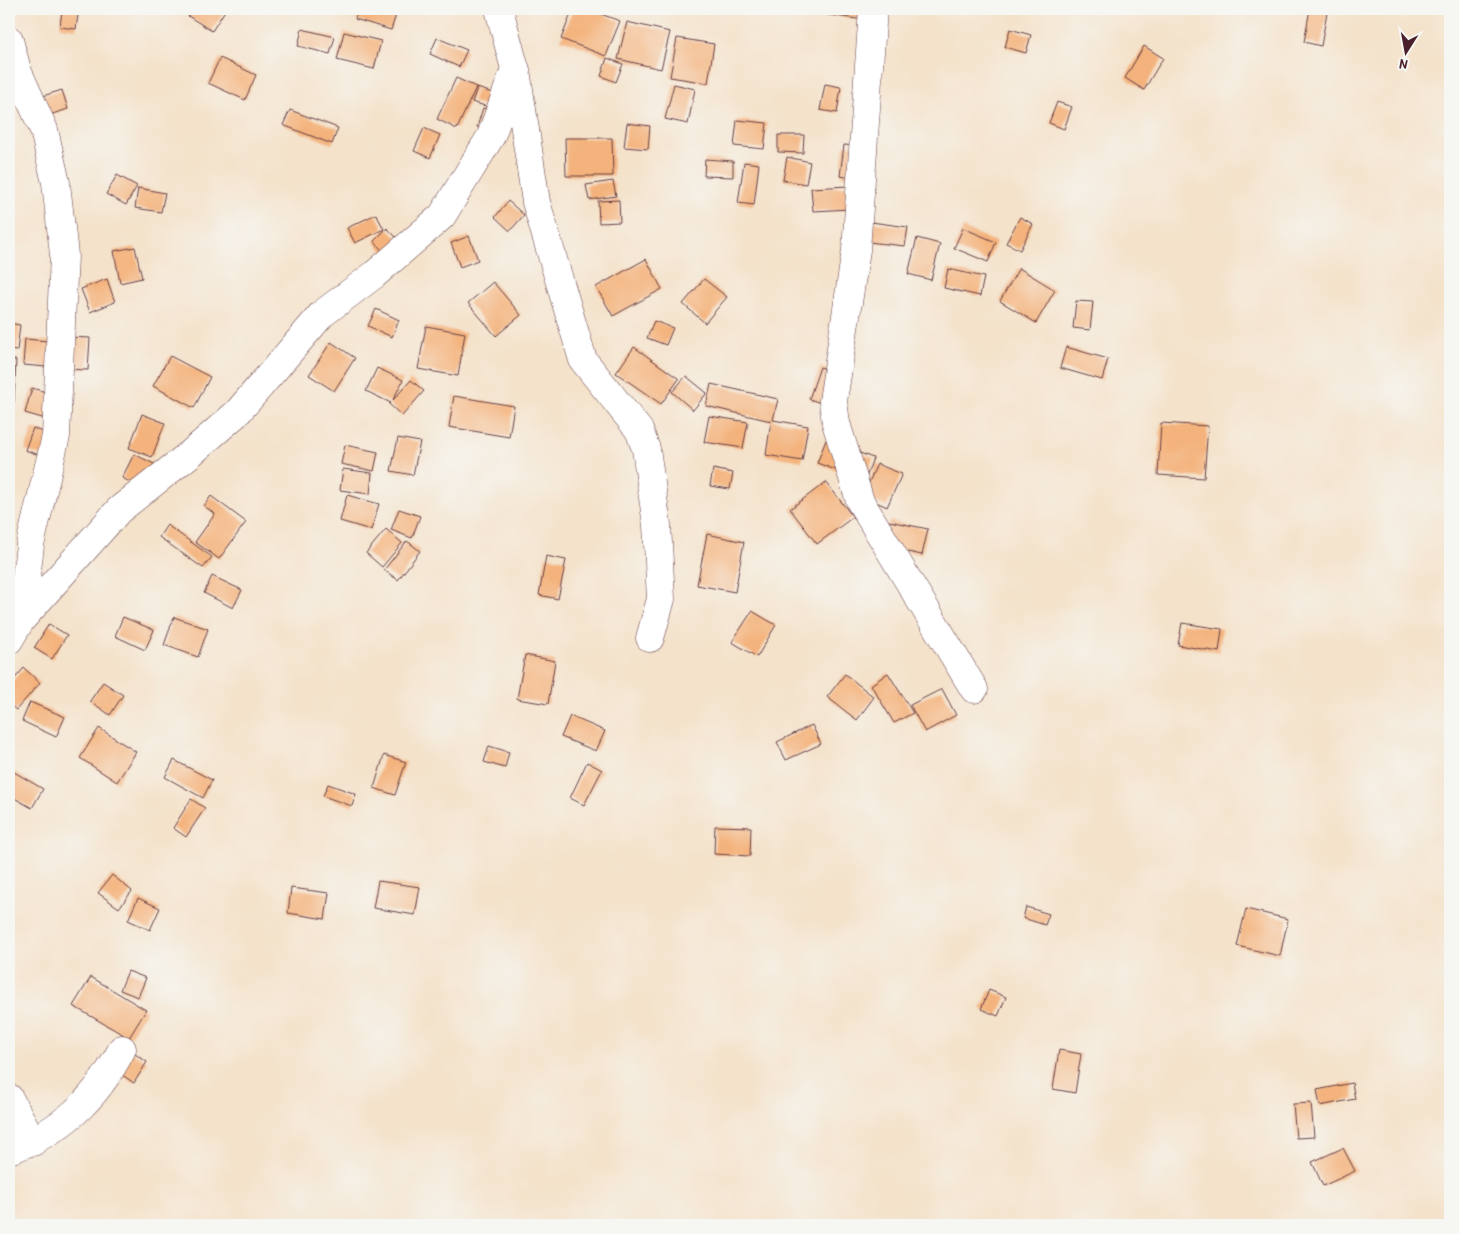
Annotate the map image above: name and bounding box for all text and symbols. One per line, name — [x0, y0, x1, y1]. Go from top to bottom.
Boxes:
north arrow — [1382, 28, 1432, 78]
text: N — [1397, 55, 1409, 75]

